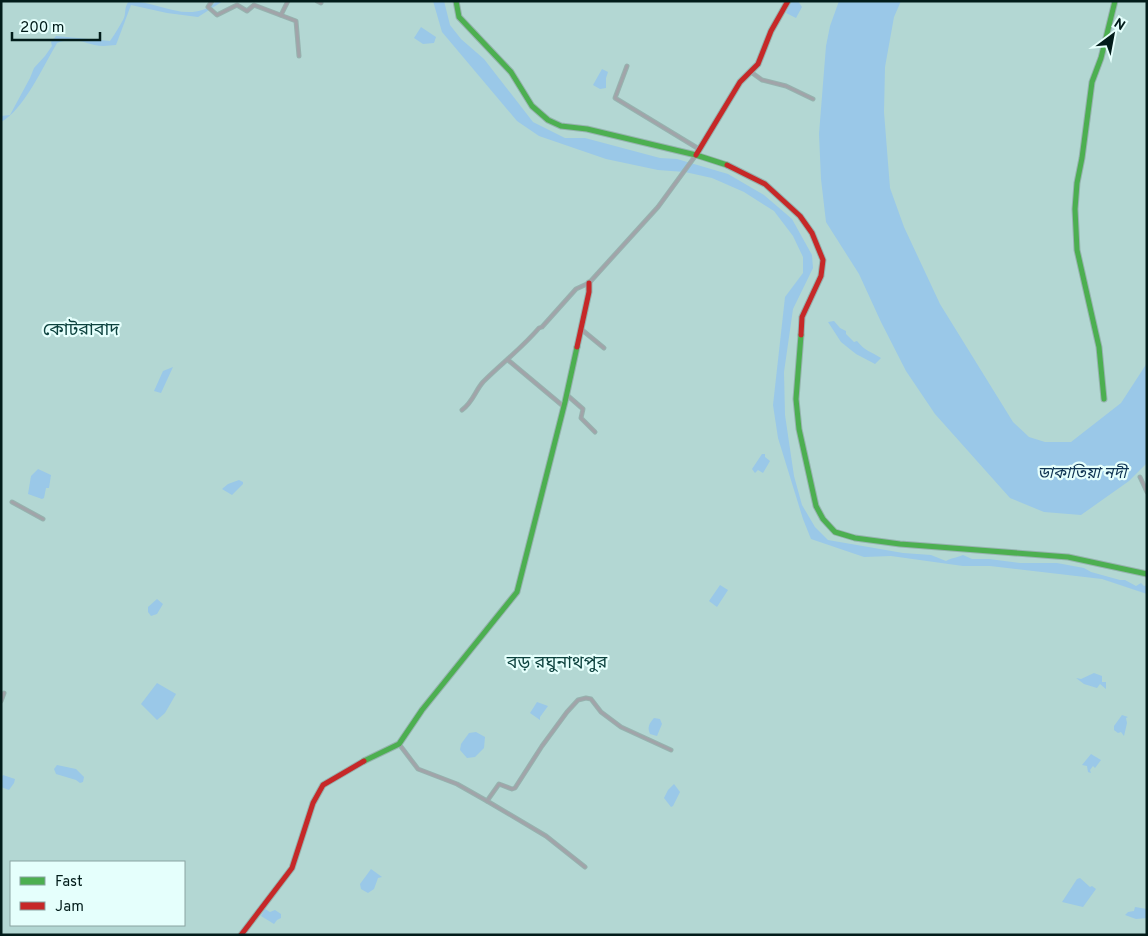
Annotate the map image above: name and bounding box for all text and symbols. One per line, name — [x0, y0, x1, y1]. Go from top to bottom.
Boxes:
scale bar — [12, 10, 100, 42]
north arrow — [1088, 10, 1138, 60]
text: N — [1110, 15, 1128, 35]
text: 200 m — [20, 19, 65, 38]
district label: কোটরাবাদ — [43, 319, 120, 342]
water label: ডাকাতিয়া নদী — [1037, 463, 1129, 484]
district label: বড় রঘুনাথপুর — [506, 652, 608, 675]
legend — [10, 861, 185, 926]
text: Fast — [55, 873, 83, 892]
text: Jam — [55, 898, 84, 917]

